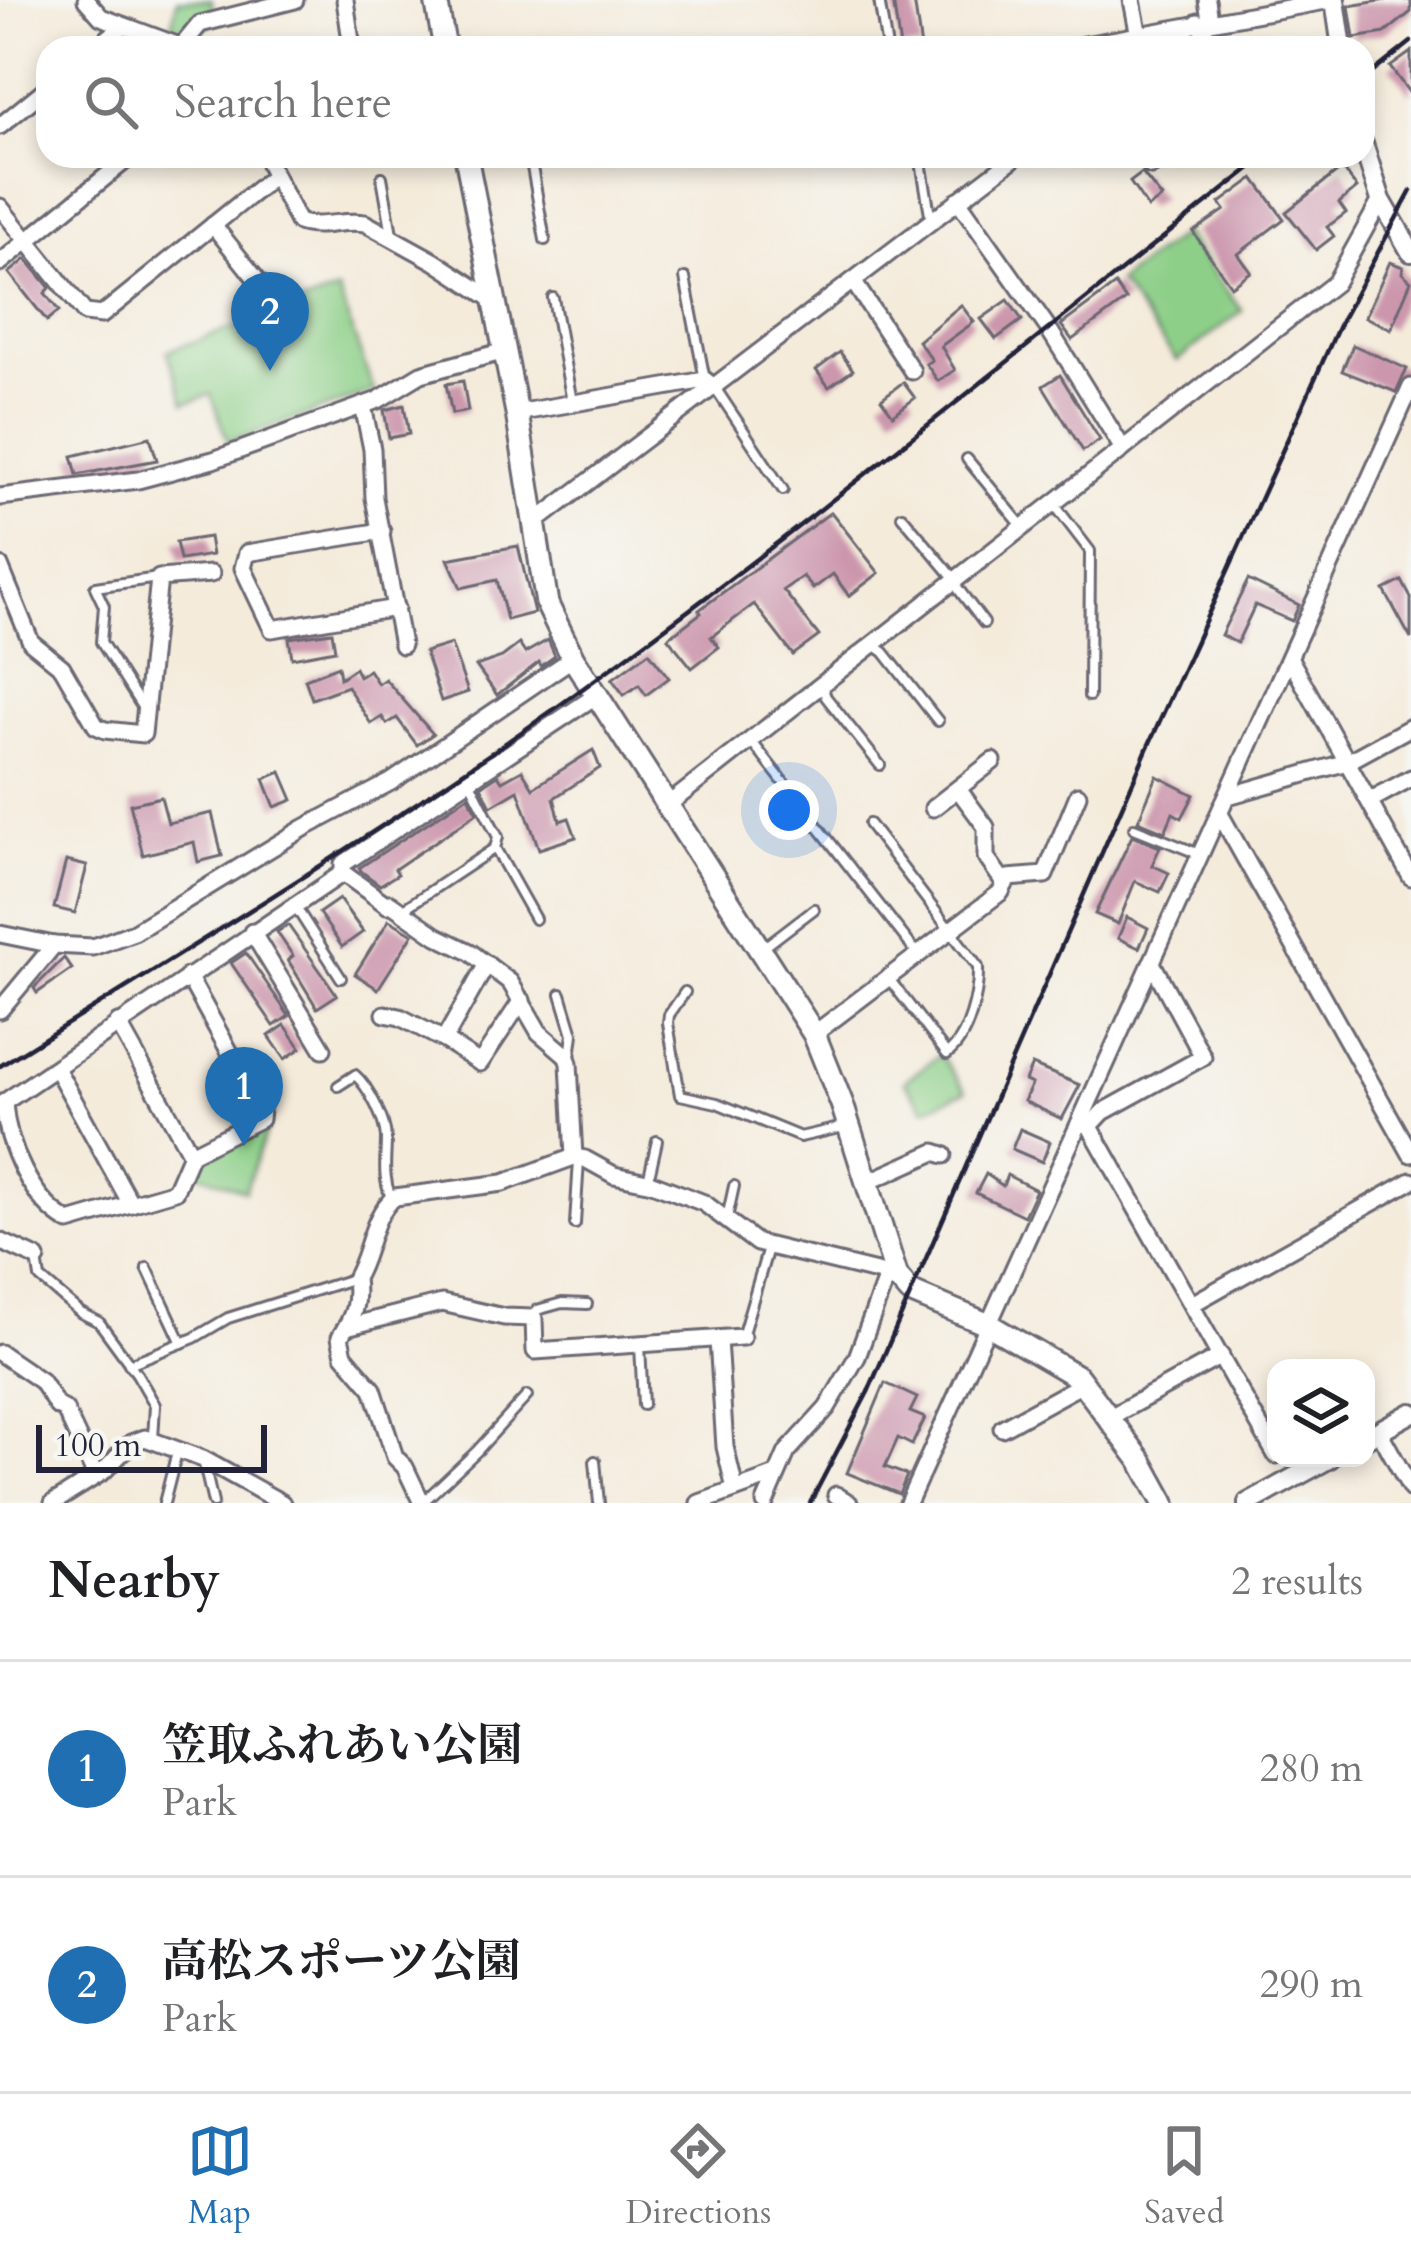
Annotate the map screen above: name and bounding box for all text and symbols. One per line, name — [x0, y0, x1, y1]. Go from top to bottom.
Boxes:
search box — [36, 36, 1375, 168]
icon: search — [78, 69, 144, 135]
text: Search here — [174, 72, 392, 133]
pin: 2 — [231, 272, 309, 371]
your location — [759, 780, 819, 840]
pin: 1 — [205, 1047, 283, 1146]
map controls — [1267, 1359, 1375, 1467]
button: layers — [1267, 1359, 1375, 1467]
scale bar — [36, 1419, 267, 1472]
text: 100 m — [54, 1423, 141, 1468]
text: Nearby — [48, 1546, 220, 1616]
text: 2 results — [1231, 1555, 1363, 1608]
text: 笠取ふれあい公園 — [162, 1715, 522, 1776]
text: 1 — [77, 1742, 97, 1795]
text: 280 m — [1260, 1742, 1363, 1795]
text: Park — [162, 1776, 237, 1829]
text: 高松スポーツ公園 — [162, 1931, 520, 1992]
text: 2 — [77, 1958, 97, 2011]
text: 290 m — [1260, 1958, 1363, 2011]
text: Park — [162, 1992, 237, 2045]
tab: Map — [187, 2118, 253, 2235]
tab: Directions — [626, 2118, 771, 2235]
tab: Saved — [1144, 2118, 1224, 2235]

